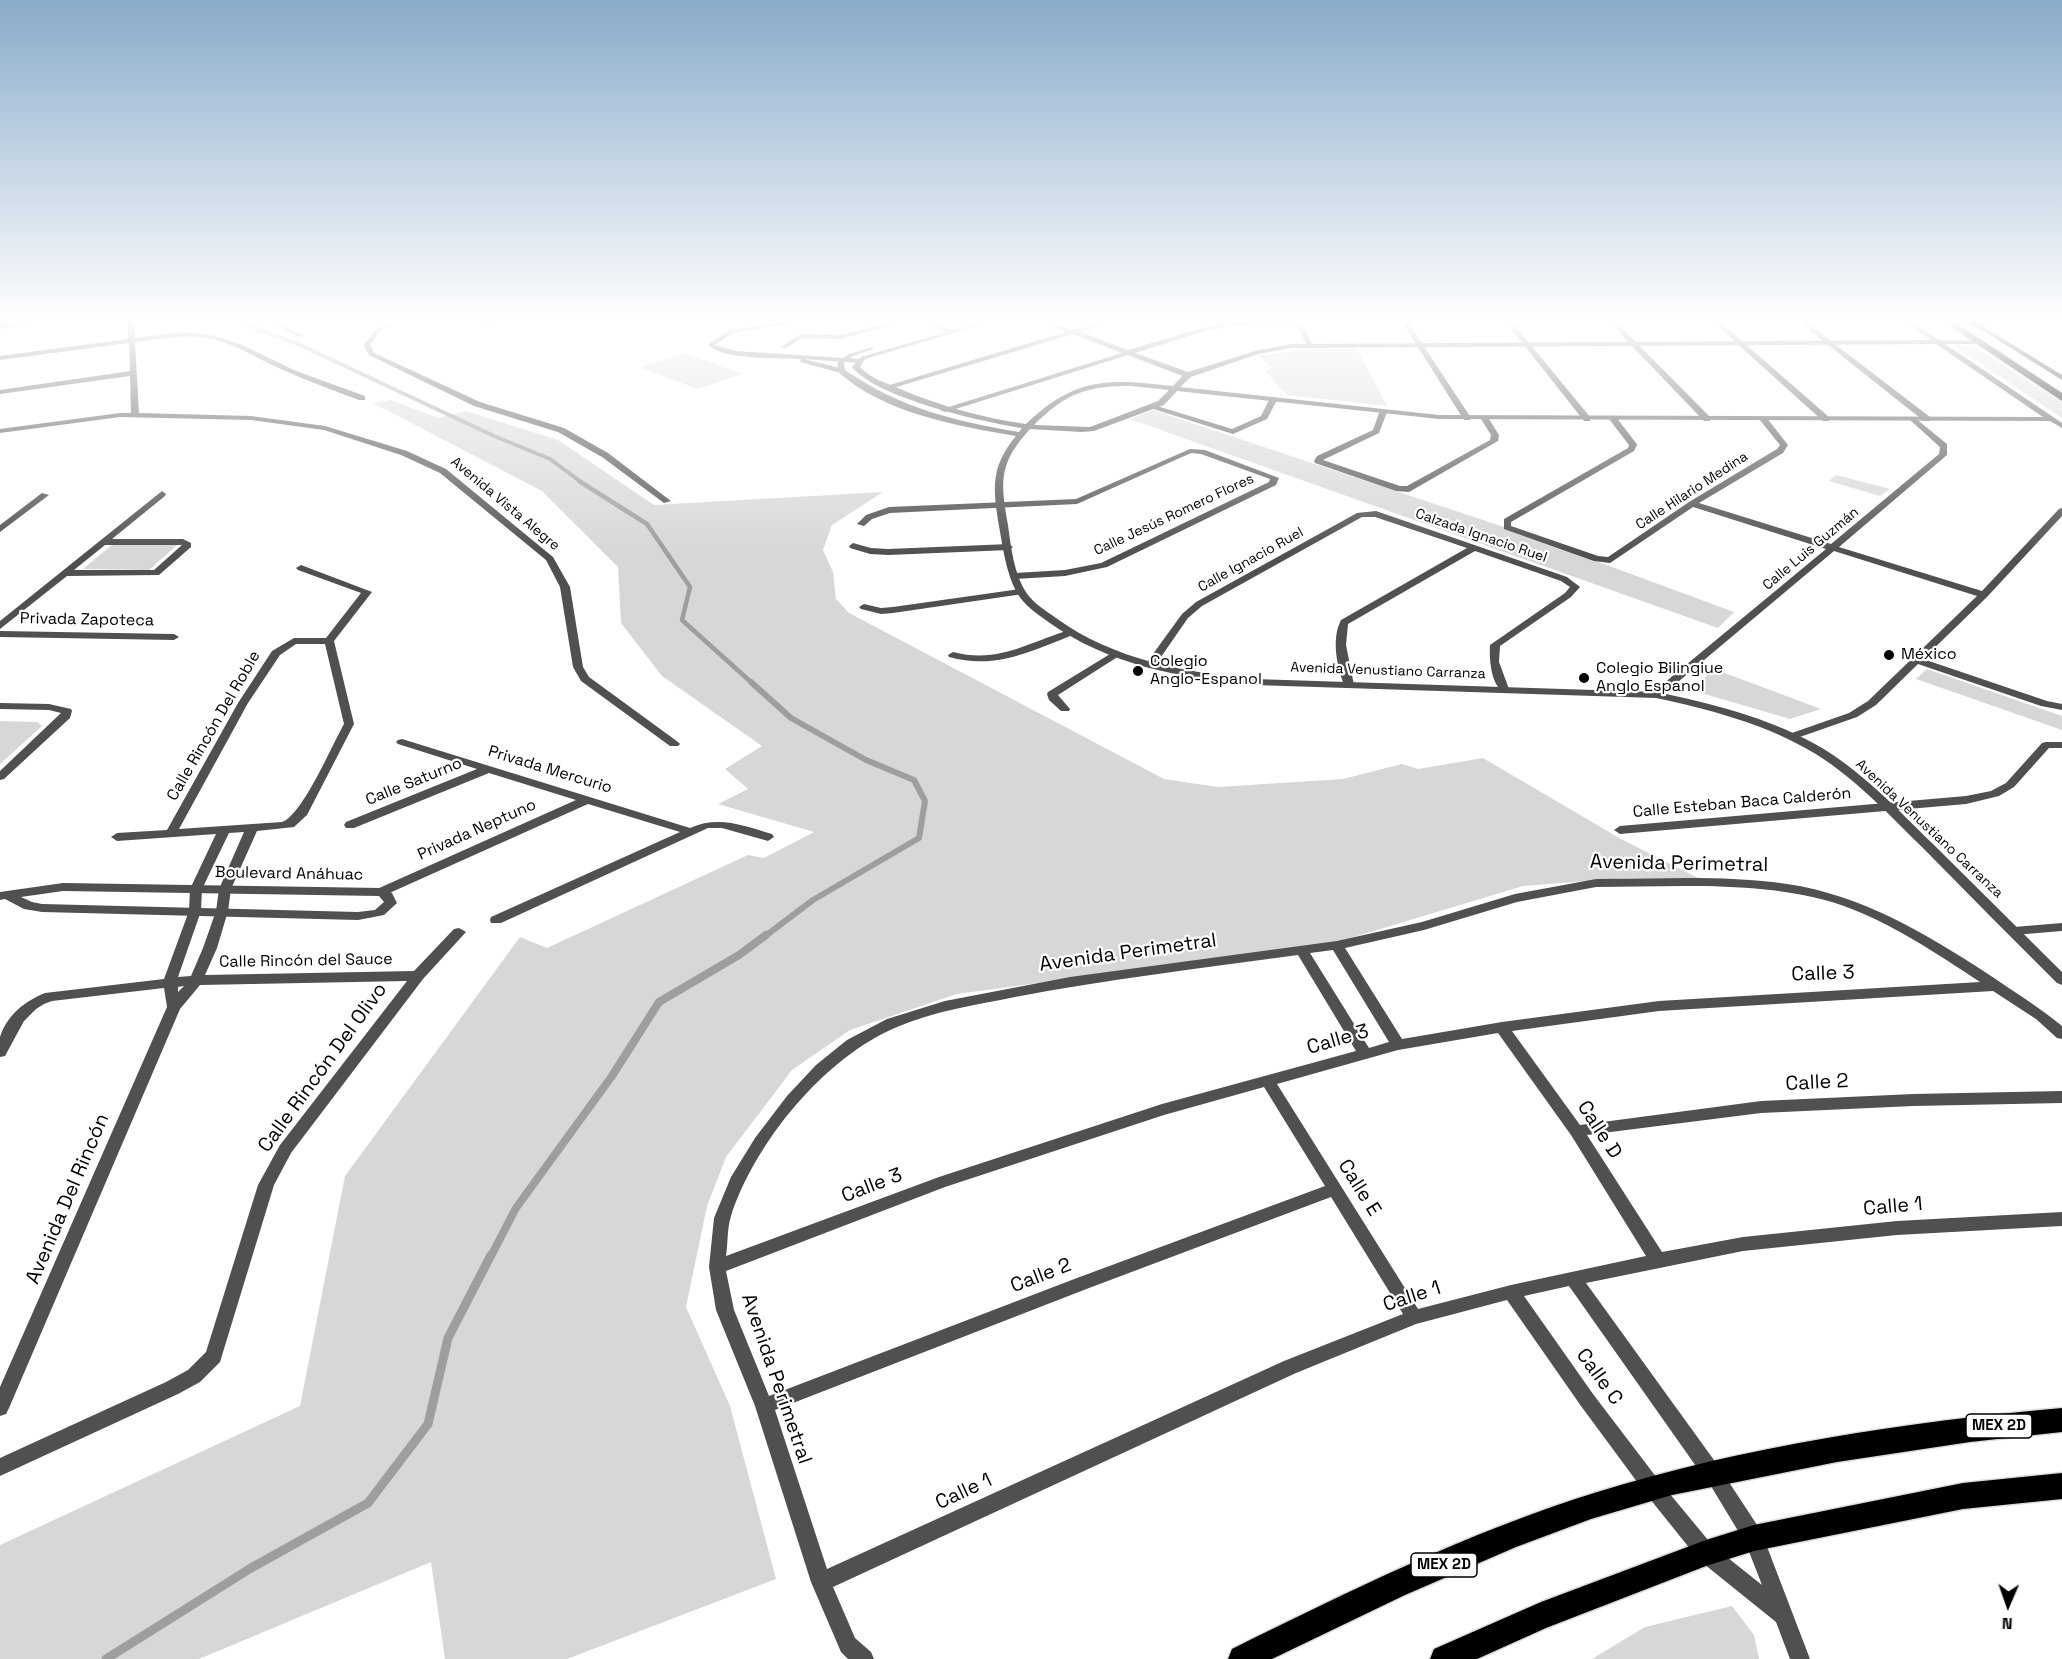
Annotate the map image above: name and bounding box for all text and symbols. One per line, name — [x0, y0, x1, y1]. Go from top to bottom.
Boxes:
street label: Calle Hilario Medina — [1633, 448, 1751, 534]
street label: Avenida Vista Alegre — [447, 454, 563, 554]
street label: Calle Jesús Romero Flores — [1091, 471, 1257, 559]
street label: Calle Luis Guzmán — [1760, 504, 1862, 594]
street label: Calzada Ignacio Ruel — [1413, 506, 1549, 566]
street label: Calle Ignacio Ruel — [1195, 524, 1307, 596]
street label: Privada Zapoteca — [20, 609, 154, 631]
place label: México — [1901, 645, 1957, 665]
street label: Calle Rincón Del Roble — [163, 648, 265, 804]
marker: México — [1882, 648, 1896, 662]
place label: Colegio Anglo-Espanol — [1150, 652, 1262, 690]
street label: Avenida Venustiano Carranza — [1290, 659, 1486, 683]
place label: Colegio Bilingiue Anglo Espanol — [1596, 659, 1723, 697]
marker: Colegio Anglo-Espanol — [1131, 664, 1145, 678]
marker: Colegio Bilingiue Anglo Espanol — [1577, 671, 1591, 685]
street label: Privada Mercurio — [486, 742, 614, 798]
street label: Calle Saturno — [363, 754, 465, 810]
street label: Avenida Venustiano Carranza — [1852, 756, 2006, 902]
street label: Calle Esteban Baca Calderón — [1632, 784, 1852, 822]
street label: Privada Neptuno — [415, 795, 539, 865]
street label: Avenida Perimetral — [1590, 850, 1768, 878]
street label: Boulevard Anáhuac — [215, 863, 363, 885]
street label: Avenida Perimetral — [1038, 929, 1218, 977]
street label: Calle Rincón del Sauce — [219, 950, 393, 972]
street label: Calle 3 — [1791, 961, 1855, 987]
street label: Calle Rincón Del Olivo — [253, 979, 393, 1157]
street label: Calle 3 — [1304, 1020, 1372, 1060]
street label: Calle 2 — [1785, 1069, 1849, 1097]
street label: Calle D — [1571, 1096, 1627, 1164]
street label: Avenida Del Rincón — [21, 1110, 115, 1288]
street label: Calle E — [1332, 1155, 1386, 1221]
street label: Calle 3 — [838, 1163, 906, 1209]
street label: Calle 1 — [1862, 1192, 1924, 1222]
street label: Calle 2 — [1007, 1253, 1075, 1299]
street label: Calle 1 — [1380, 1276, 1444, 1318]
street label: Avenida Perimetral — [736, 1291, 816, 1467]
street label: Calle C — [1570, 1344, 1628, 1410]
road number: MEX 2D — [1966, 1414, 2032, 1438]
street label: Calle 1 — [932, 1469, 996, 1515]
road number: MEX 2D — [1411, 1553, 1477, 1577]
north arrow — [1978, 1575, 2038, 1635]
text: N — [2002, 1613, 2013, 1634]

